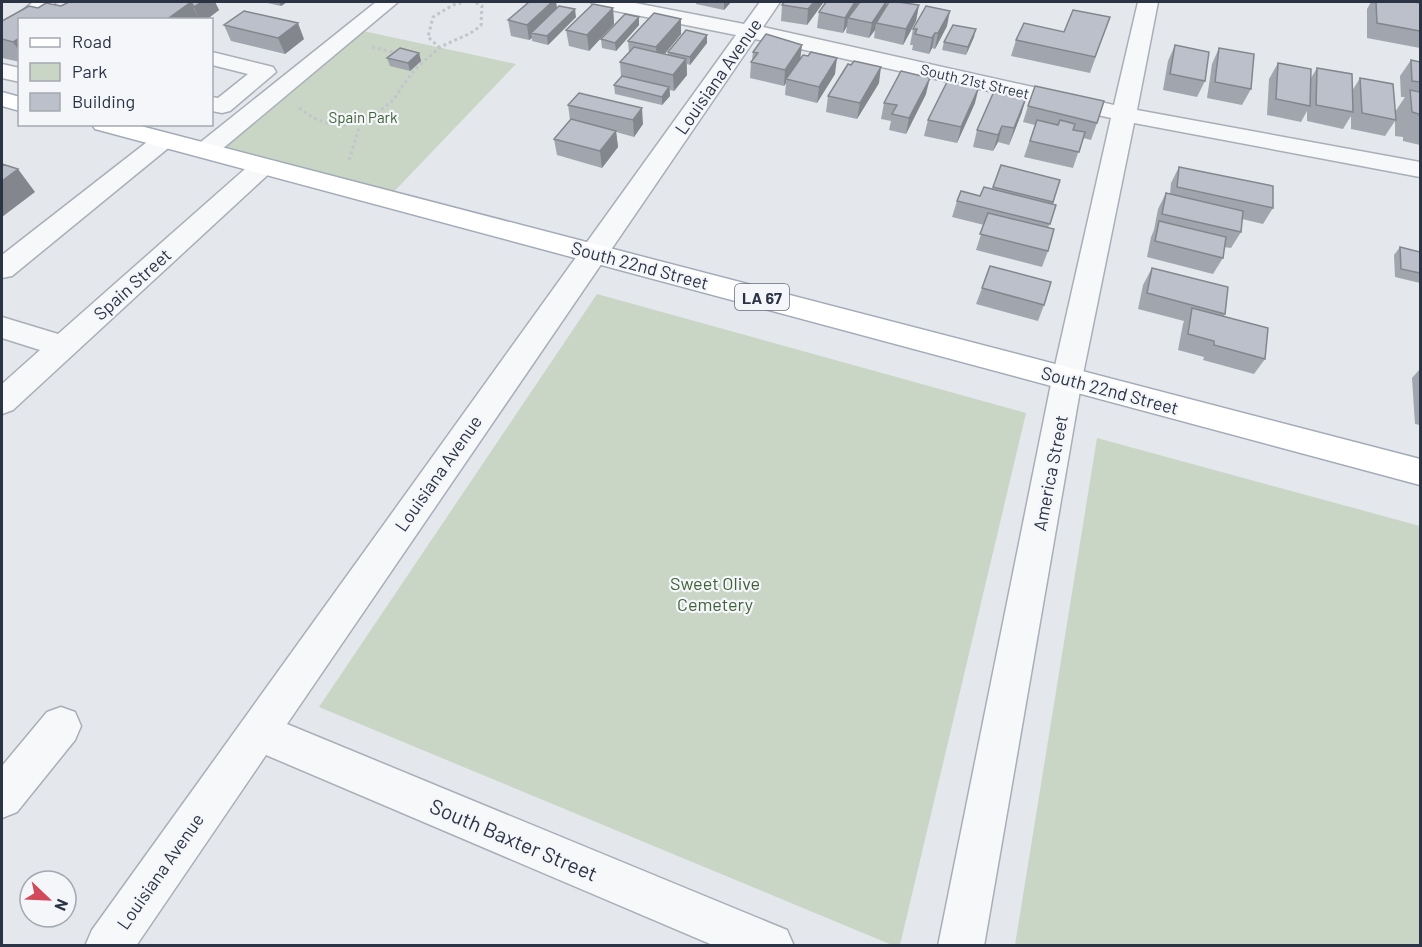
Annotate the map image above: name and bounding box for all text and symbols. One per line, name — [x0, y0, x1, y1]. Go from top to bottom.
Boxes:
street label: Louisiana Avenue — [670, 14, 766, 138]
legend — [18, 18, 213, 126]
text: Road — [72, 30, 112, 52]
text: Park — [72, 60, 107, 82]
street label: South 21st Street — [919, 60, 1031, 102]
text: Building — [72, 90, 135, 112]
park label: Spain Park — [328, 108, 398, 126]
street label: South 22nd Street — [569, 236, 711, 294]
street label: Spain Street — [89, 243, 175, 325]
road number: LA 67 — [735, 284, 789, 310]
street label: South 22nd Street — [1039, 361, 1181, 419]
street label: Louisiana Avenue — [390, 411, 486, 535]
street label: America Street — [1028, 413, 1072, 533]
park label: Sweet Olive Cemetery — [670, 572, 760, 615]
street label: South Baxter Street — [426, 792, 602, 886]
street label: Louisiana Avenue — [112, 809, 208, 933]
north arrow — [18, 869, 78, 929]
text: N — [51, 896, 73, 914]

